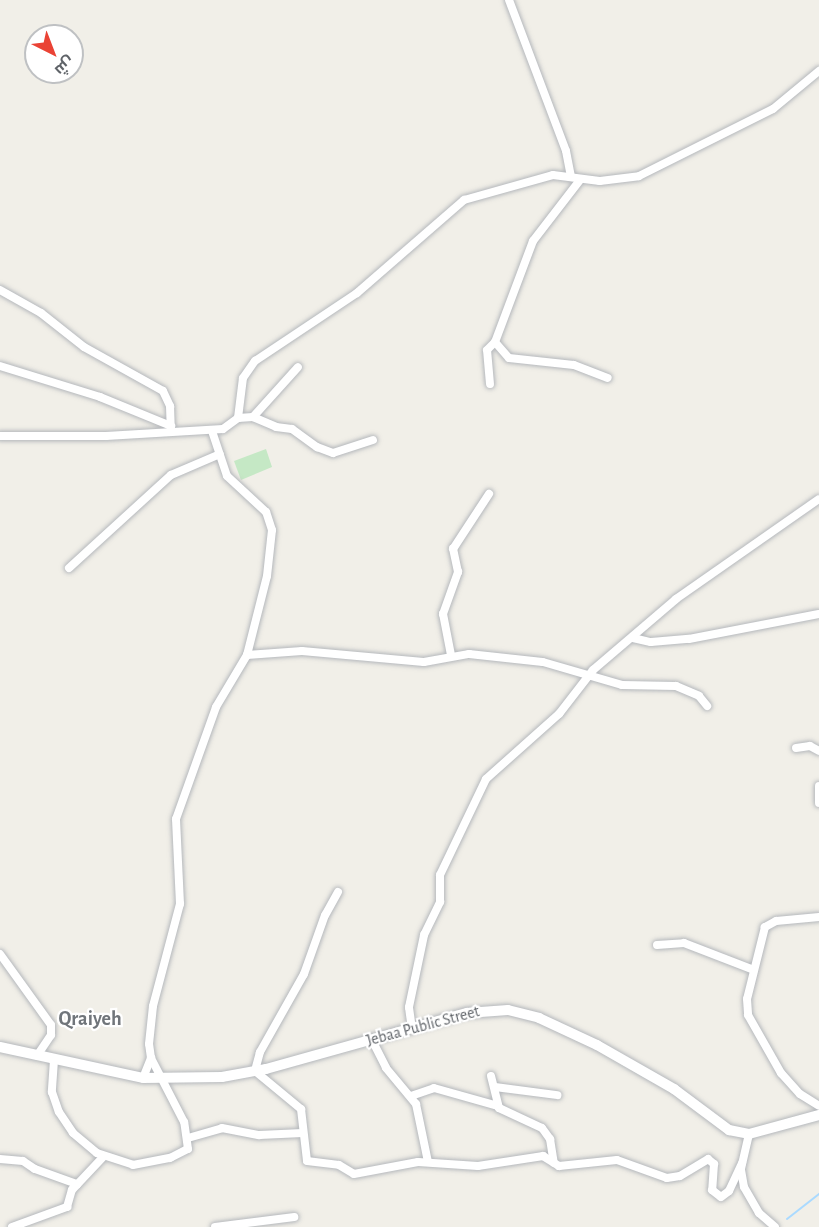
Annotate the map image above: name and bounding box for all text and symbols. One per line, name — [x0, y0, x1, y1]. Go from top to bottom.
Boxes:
north arrow — [24, 24, 84, 84]
text: ش — [52, 53, 78, 79]
street label: Jebaa Public Street — [364, 1002, 482, 1050]
district label: Qraiyeh — [58, 1007, 122, 1031]

